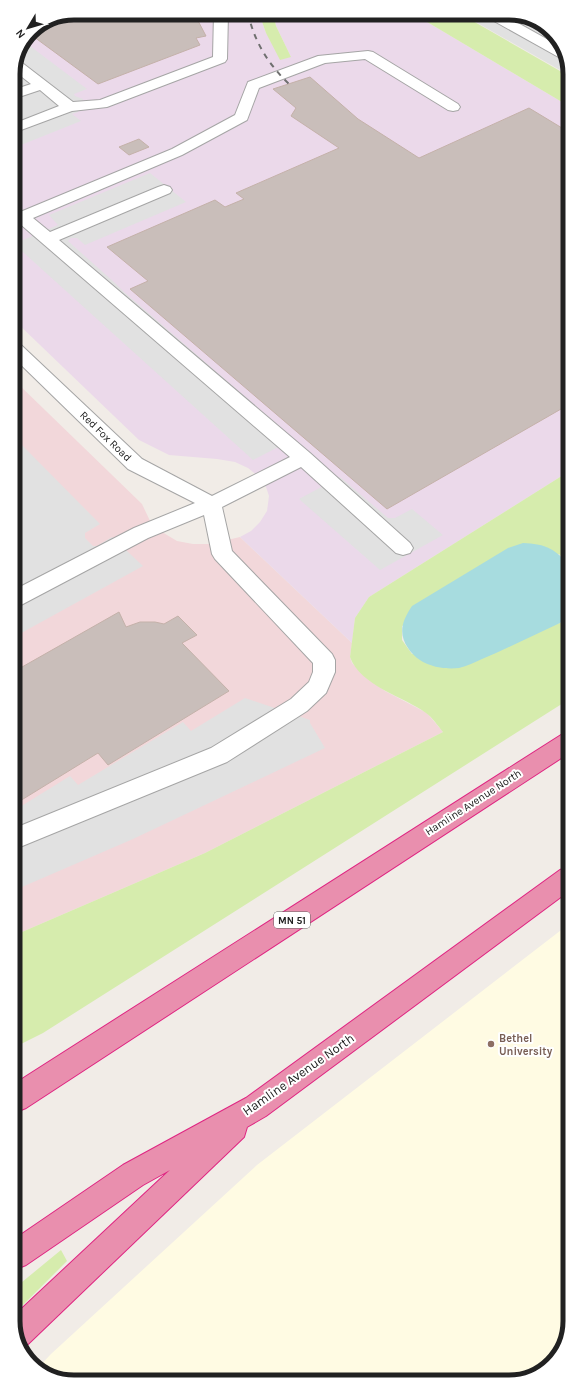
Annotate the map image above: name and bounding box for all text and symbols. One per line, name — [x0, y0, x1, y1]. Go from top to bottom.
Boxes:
north arrow — [8, 8, 48, 48]
text: N — [13, 27, 28, 41]
street label: Red Fox Road — [77, 409, 134, 464]
street label: Hamline Avenue North — [423, 766, 524, 838]
road number: MN 51 — [274, 912, 310, 928]
street label: Hamline Avenue North — [240, 1030, 357, 1119]
place label: Bethel University — [499, 1032, 553, 1058]
marker: Bethel University — [486, 1039, 496, 1049]

